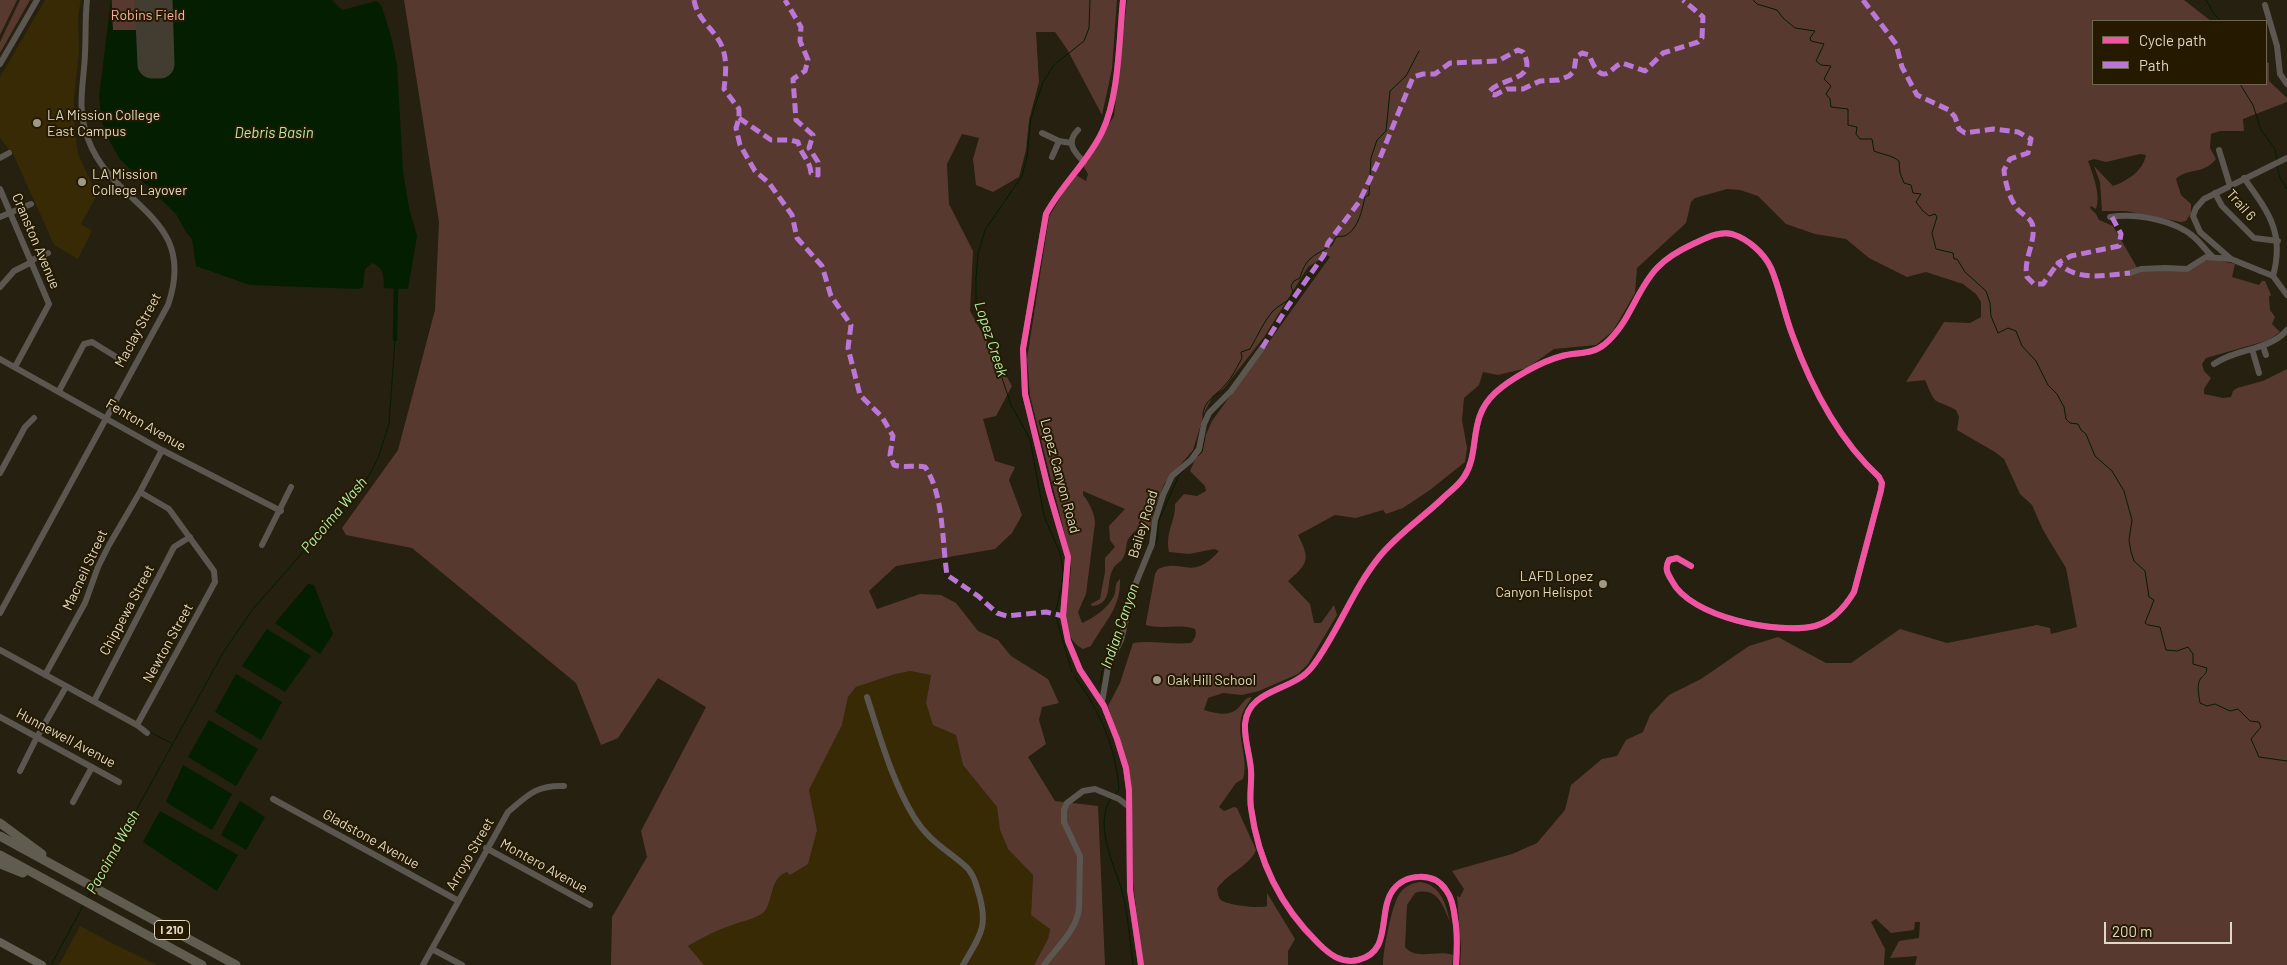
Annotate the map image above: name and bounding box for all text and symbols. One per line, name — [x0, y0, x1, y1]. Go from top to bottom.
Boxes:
park label: Robins Field — [111, 7, 185, 23]
legend — [2092, 20, 2267, 85]
text: Cycle path — [2139, 31, 2206, 49]
text: Path — [2139, 56, 2169, 74]
place label: LA Mission College East Campus — [47, 107, 160, 140]
marker: LA Mission College East Campus — [31, 117, 43, 129]
water label: Debris Basin — [235, 124, 313, 142]
place label: LA Mission College Layover — [92, 166, 187, 198]
marker: LA Mission College Layover — [76, 176, 88, 188]
street label: Trail 6 — [2223, 186, 2259, 224]
street label: Cranston Avenue — [8, 191, 64, 291]
street label: Maclay Street — [111, 290, 165, 370]
water label: Lopez Creek — [970, 299, 1012, 379]
street label: Fenton Avenue — [103, 395, 189, 455]
street label: Lopez Canyon Road — [1037, 417, 1083, 535]
water label: Pacoima Wash — [297, 473, 371, 557]
street label: Bailey Road — [1125, 488, 1161, 560]
street label: Macneil Street — [59, 527, 111, 613]
street label: Chippewa Street — [96, 562, 158, 658]
place label: LAFD Lopez Canyon Helispot — [1495, 568, 1593, 600]
marker: LAFD Lopez Canyon Helispot — [1597, 578, 1609, 590]
water label: Indian Canyon — [1097, 581, 1143, 671]
street label: Newton Street — [139, 600, 197, 686]
place label: Oak Hill School — [1167, 672, 1256, 688]
marker: Oak Hill School — [1151, 674, 1163, 686]
street label: Hunnewell Avenue — [14, 705, 118, 771]
street label: Gladstone Avenue — [320, 805, 422, 873]
water label: Pacoima Wash — [82, 807, 144, 897]
street label: Arroyo Street — [443, 815, 497, 893]
street label: Montero Avenue — [497, 835, 591, 897]
scale bar — [2107, 912, 2234, 944]
road number: I 210 — [154, 920, 190, 940]
text: 200 m — [2112, 922, 2152, 940]

